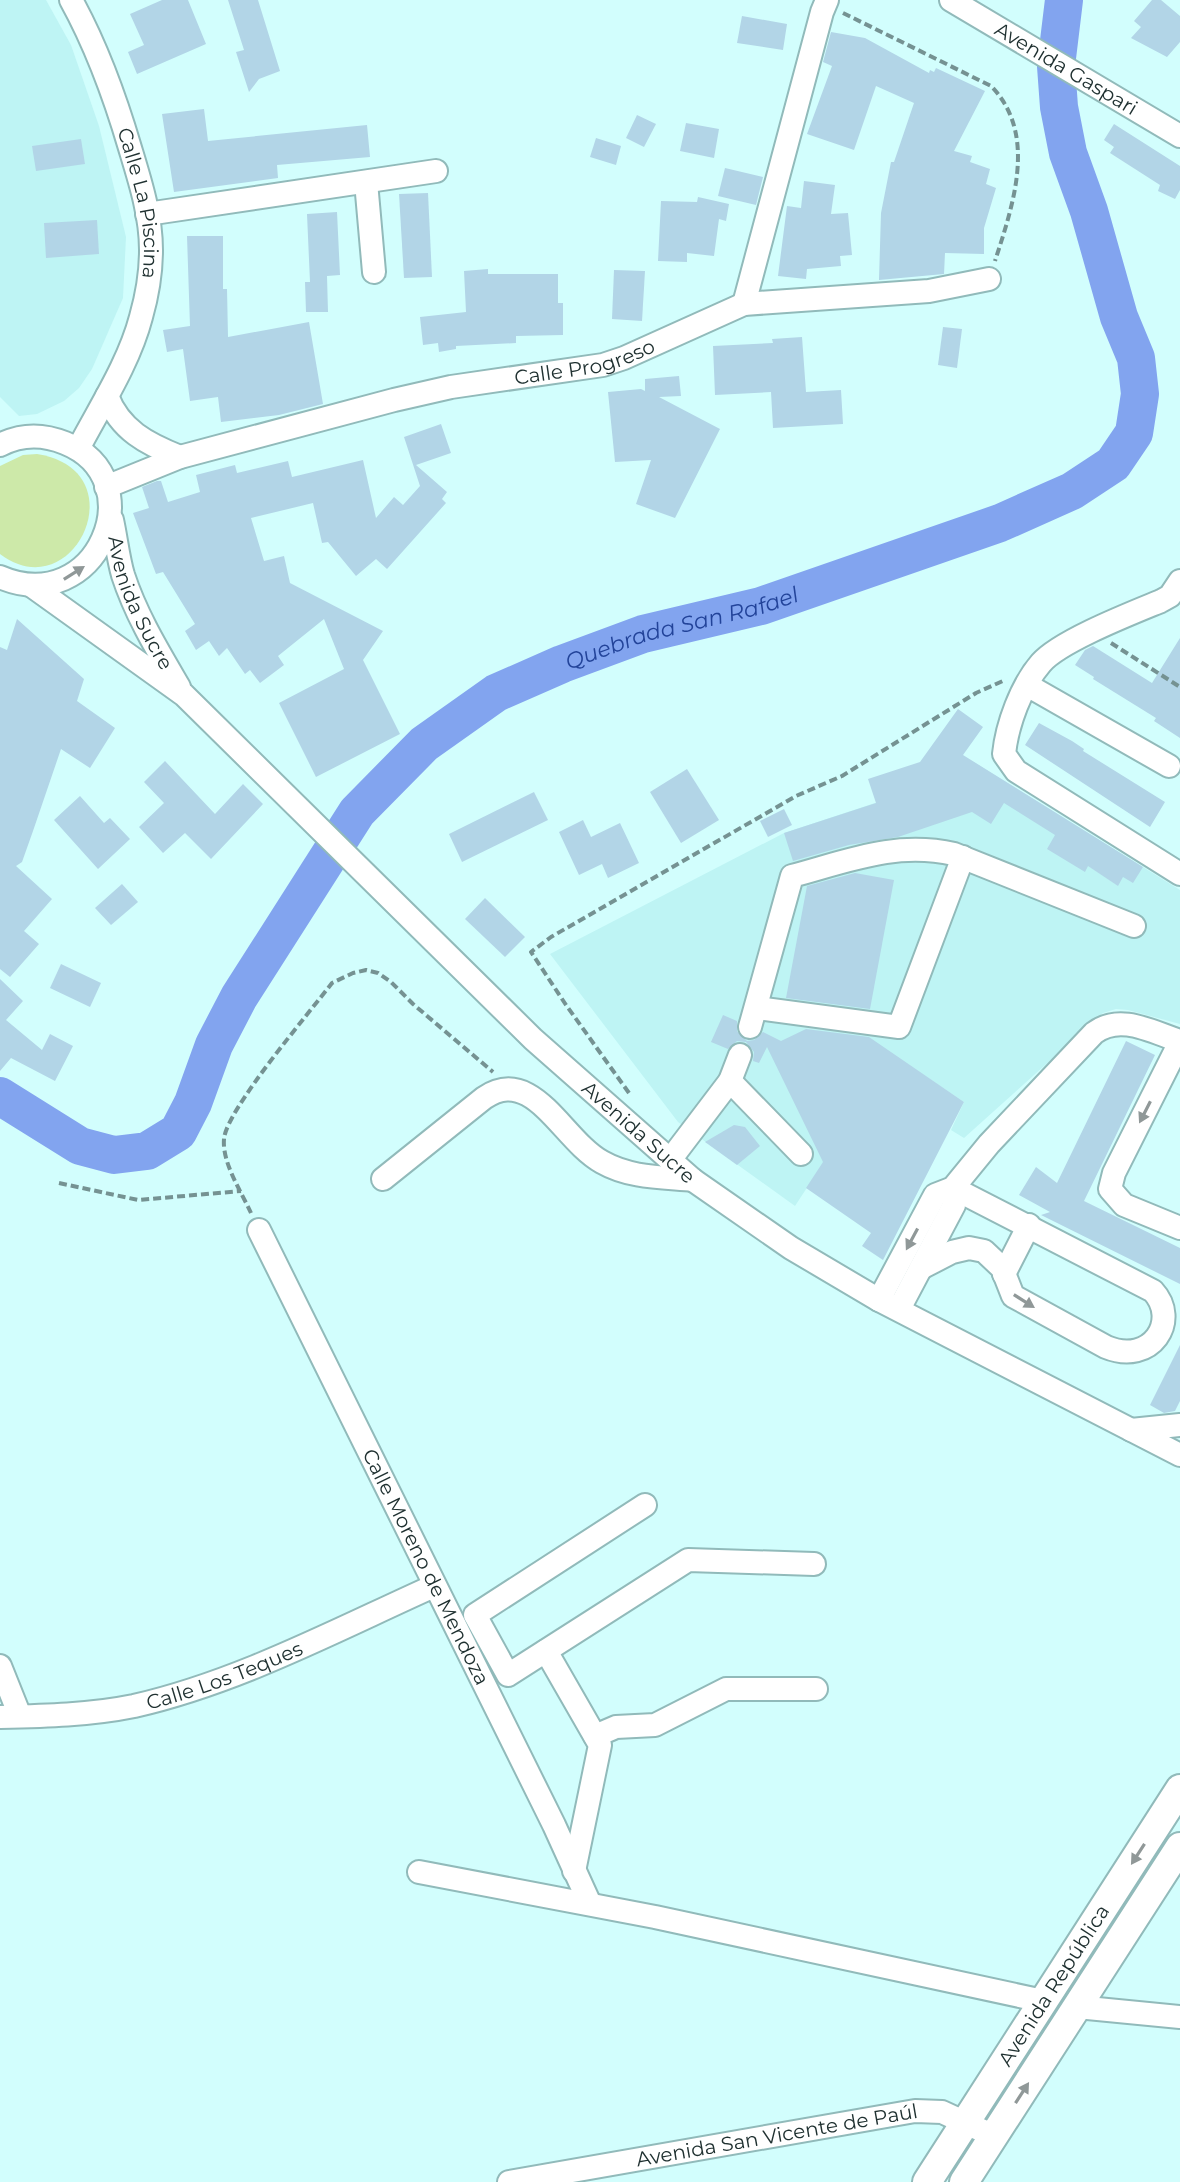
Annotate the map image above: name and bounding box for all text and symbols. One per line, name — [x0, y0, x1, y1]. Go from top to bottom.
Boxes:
street label: Avenida Gaspari — [991, 17, 1142, 120]
street label: Calle La Piscina — [113, 125, 163, 280]
street label: Calle Progreso — [513, 334, 659, 390]
street label: Avenida Sucre — [103, 534, 178, 674]
one-way arrow — [62, 566, 85, 581]
water label: Quebrada San Rafael — [561, 581, 802, 675]
street label: Avenida Sucre — [577, 1076, 700, 1188]
one-way arrow — [1138, 1100, 1152, 1123]
one-way arrow — [905, 1228, 919, 1250]
one-way arrow — [1012, 1293, 1035, 1308]
street label: Calle Moreno de Mendoza — [357, 1445, 495, 1689]
street label: Calle Los Teques — [144, 1636, 306, 1715]
one-way arrow — [1130, 1844, 1145, 1865]
street label: Avenida República — [993, 1900, 1114, 2070]
one-way arrow — [1014, 2082, 1028, 2104]
street label: Avenida San Vicente de Paúl — [634, 2099, 920, 2172]

